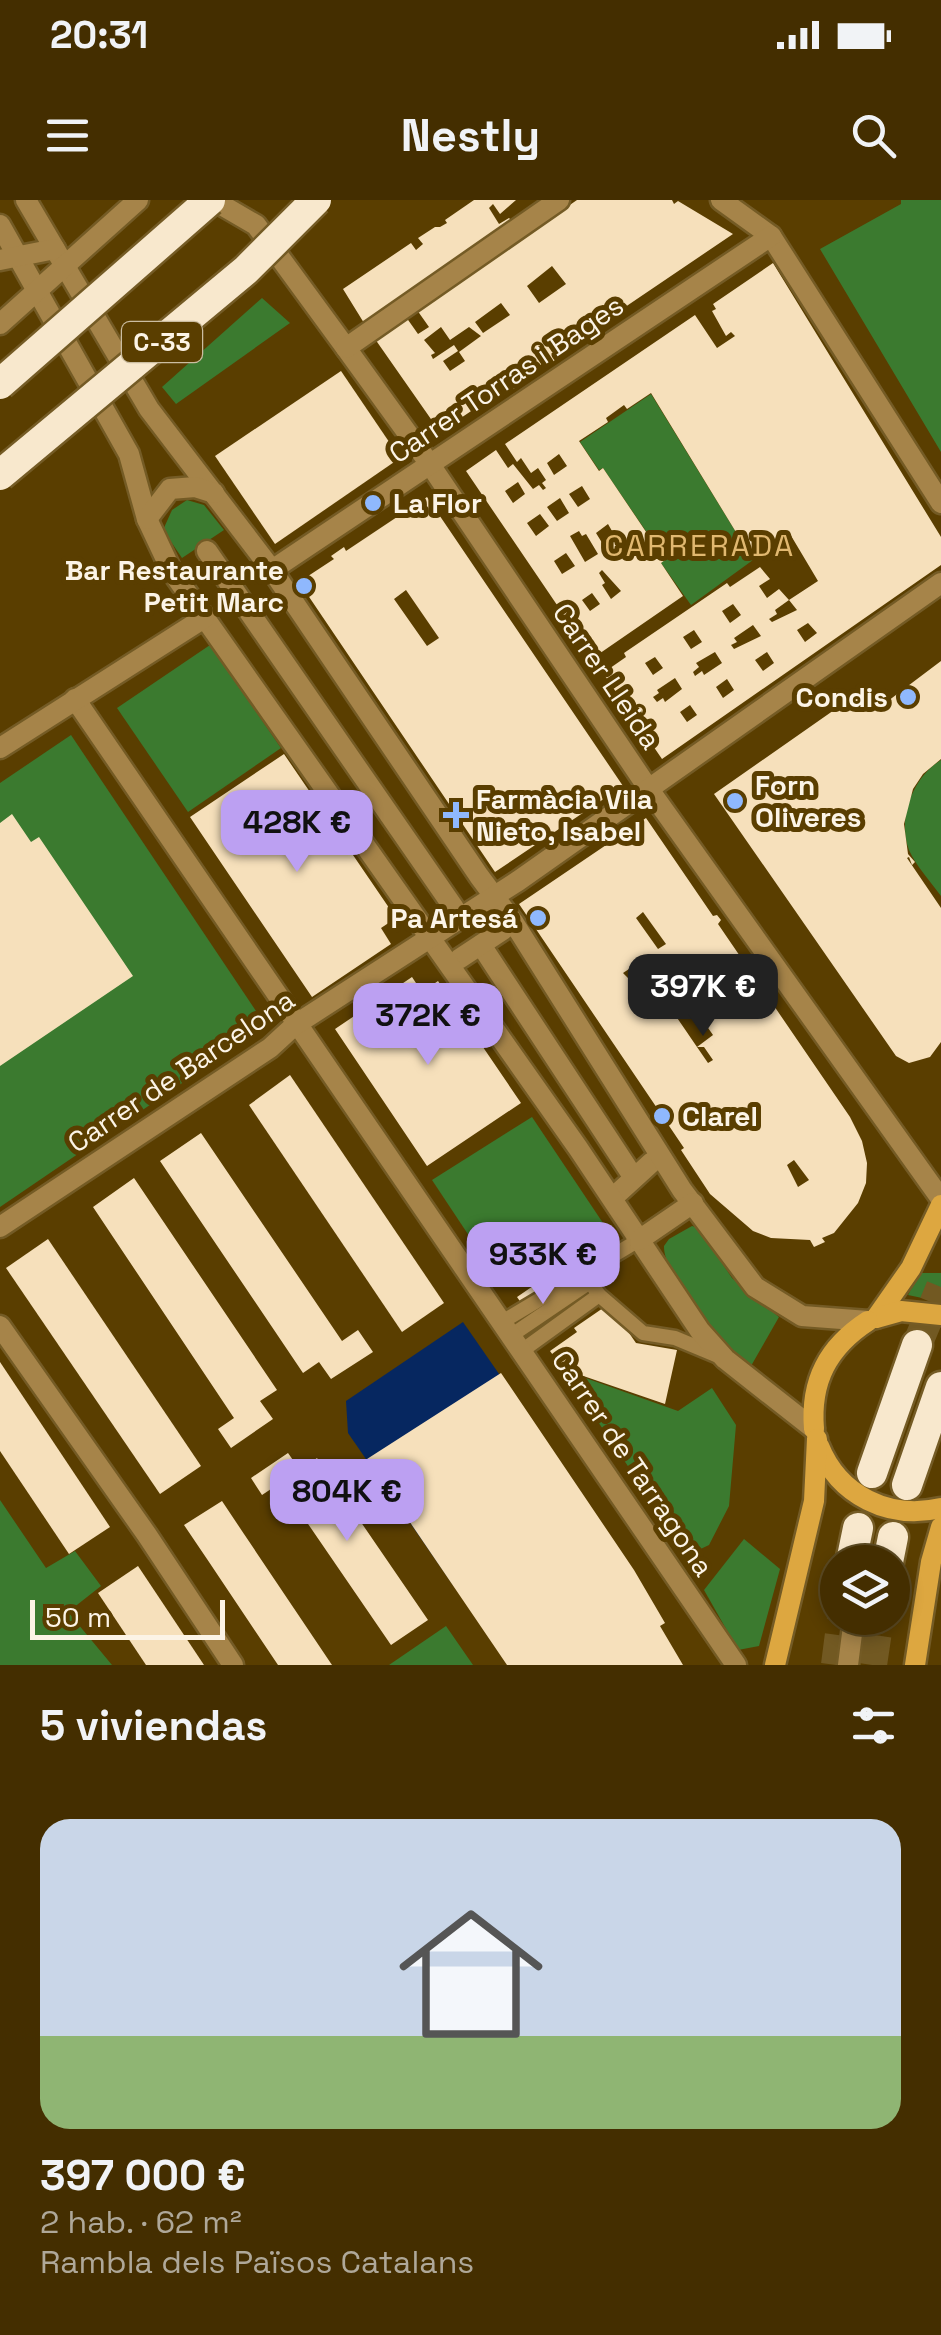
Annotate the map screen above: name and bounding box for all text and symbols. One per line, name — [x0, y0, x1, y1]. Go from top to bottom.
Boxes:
text: 20:31 — [50, 11, 148, 59]
text: Nestly — [401, 107, 540, 164]
icon: menu — [40, 108, 95, 163]
icon: search — [846, 108, 901, 163]
street label: Carrer Torras i Bages — [382, 287, 630, 471]
road number: C-33 — [122, 322, 202, 362]
place label: La Flor — [393, 485, 482, 521]
marker: La Flor — [362, 492, 384, 514]
district label: CARRERADA — [604, 526, 796, 565]
place label: Bar Restaurante Petit Marc — [65, 552, 284, 620]
marker: Bar Restaurante Petit Marc — [293, 575, 315, 597]
street label: Carrer Lleida — [545, 596, 669, 756]
place label: Condis — [796, 679, 888, 715]
marker: Condis — [897, 686, 919, 708]
place label: Forn Oliveres — [755, 767, 861, 835]
place label: Farmàcia Vila Nieto, Isabel — [476, 781, 653, 849]
pin: 428K € — [216, 790, 378, 875]
marker: Forn Oliveres — [724, 790, 746, 812]
text: 428K € — [243, 802, 351, 842]
marker: Farmàcia Vila Nieto, Isabel — [445, 804, 467, 826]
place label: Pa Artesá — [390, 900, 518, 936]
marker: Pa Artesá — [527, 907, 549, 929]
pin: 397K € — [622, 954, 784, 1039]
text: 397K € — [650, 966, 756, 1006]
street label: Carrer de Barcelona — [61, 982, 301, 1160]
pin: 372K € — [347, 983, 509, 1068]
text: 372K € — [375, 995, 481, 1035]
place label: Clarel — [682, 1098, 758, 1134]
marker: Clarel — [651, 1105, 673, 1127]
pin: 933K € — [462, 1222, 624, 1307]
text: 933K € — [489, 1234, 597, 1274]
street label: Carrer de Tarragona — [544, 1343, 722, 1583]
pin: 804K € — [266, 1459, 428, 1544]
text: 804K € — [292, 1471, 402, 1511]
map controls — [820, 1545, 910, 1635]
button: layers — [820, 1545, 910, 1635]
scale bar — [30, 1595, 225, 1640]
text: 50 m — [45, 1599, 111, 1635]
icon: filters — [846, 1698, 901, 1753]
text: 5 viviendas — [40, 1699, 267, 1752]
icon: home — [381, 1884, 561, 2064]
text: 397 000 € — [40, 2149, 245, 2202]
text: 2 hab. · 62 m² — [40, 2202, 242, 2242]
text: Rambla dels Països Catalans — [40, 2242, 474, 2282]

